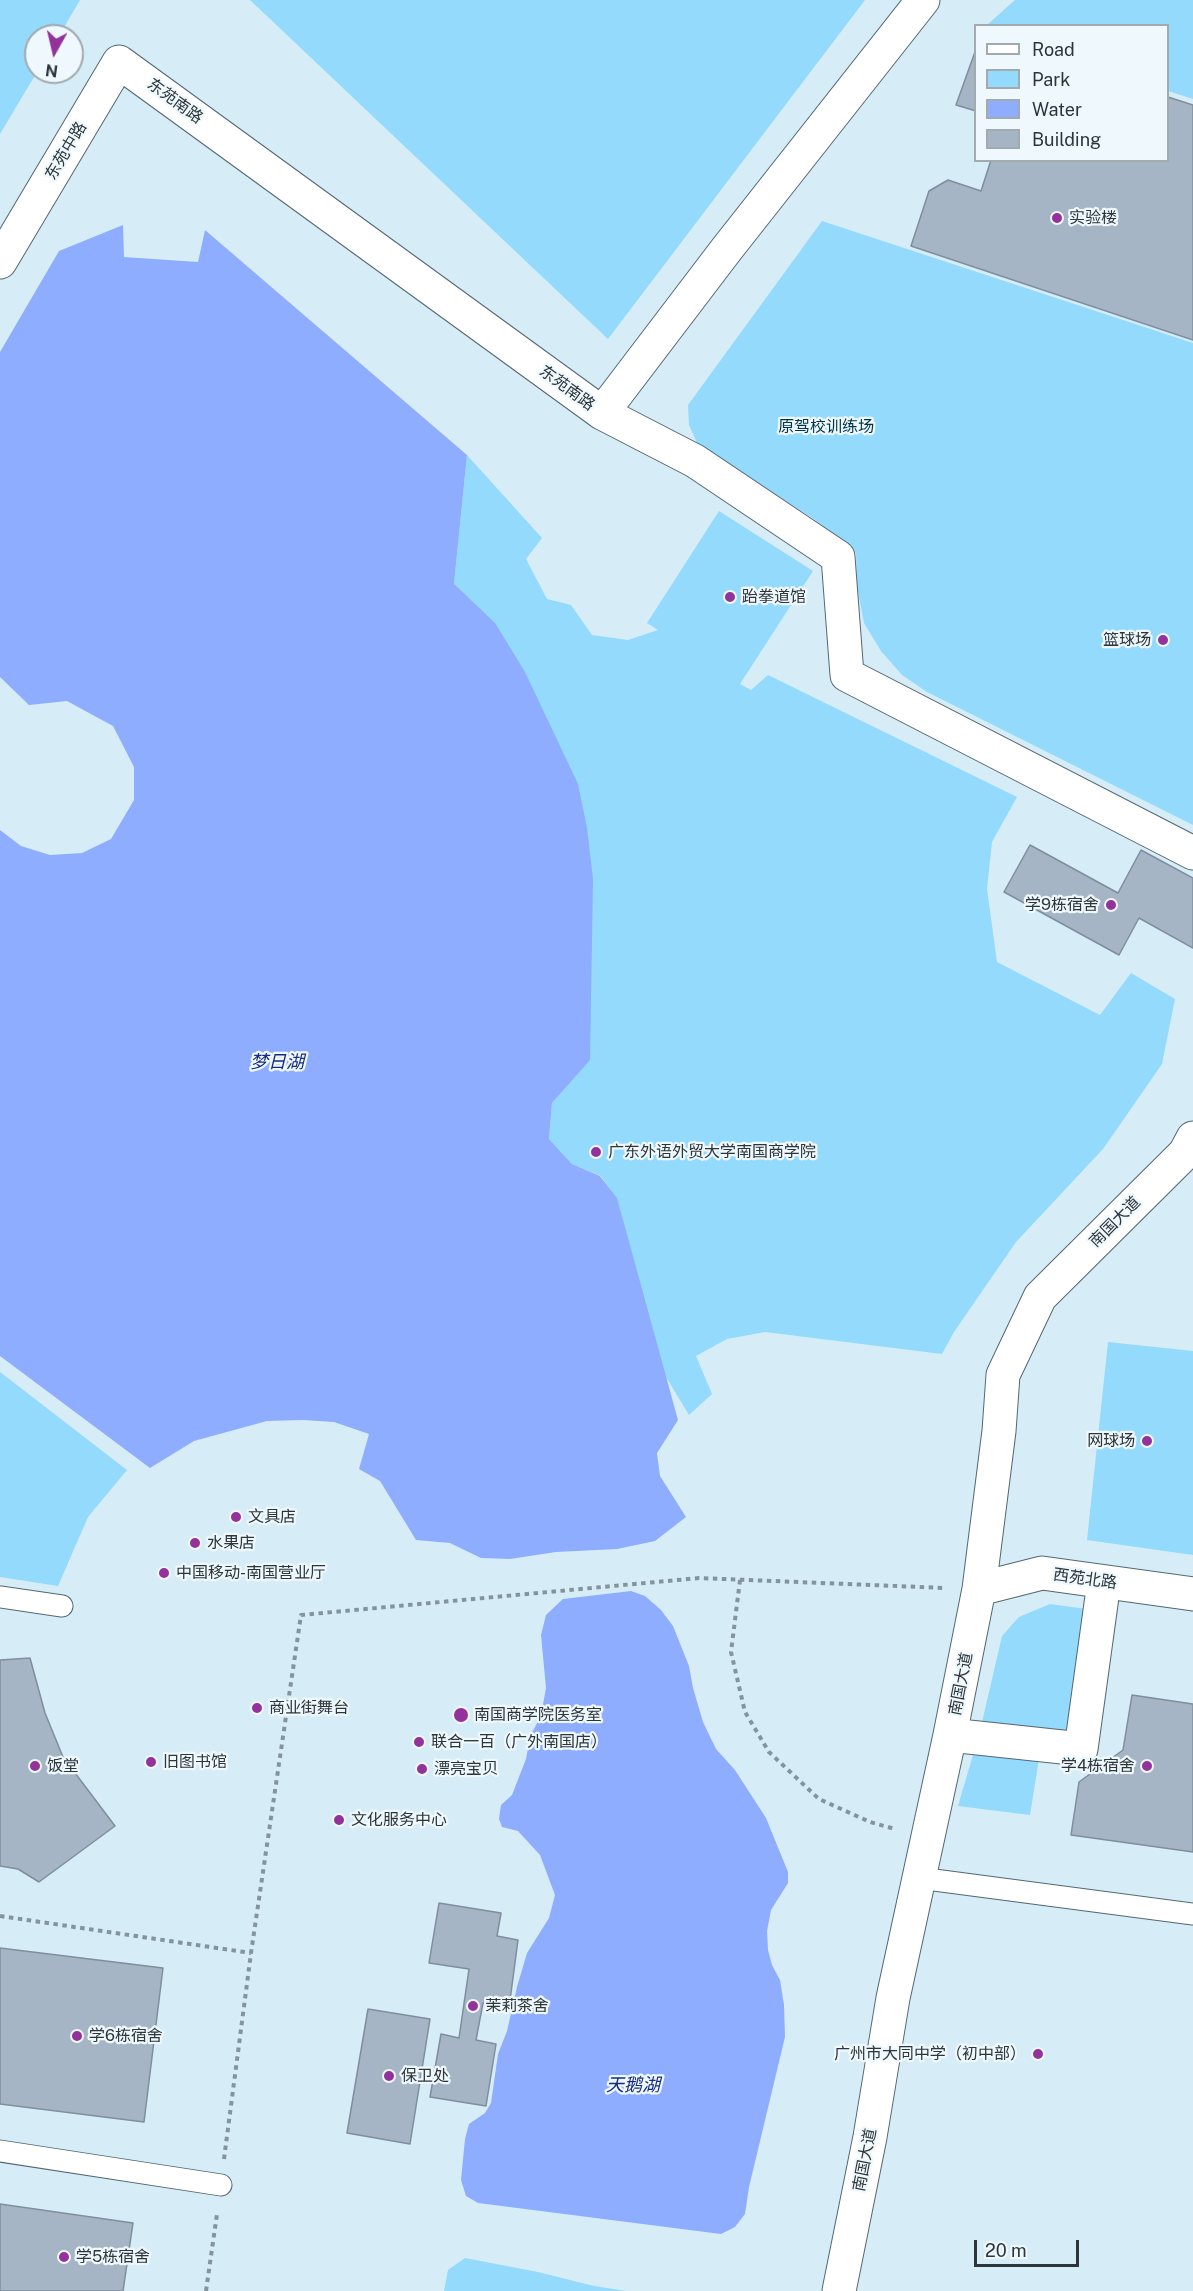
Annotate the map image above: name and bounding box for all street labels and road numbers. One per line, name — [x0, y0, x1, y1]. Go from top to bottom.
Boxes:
street label: 东苑南路 — [143, 74, 207, 128]
street label: 东苑中路 — [41, 119, 91, 183]
street label: 东苑南路 — [535, 361, 599, 415]
street label: 南国大道 — [1086, 1193, 1144, 1251]
street label: 西苑北路 — [1052, 1565, 1118, 1593]
street label: 南国大道 — [945, 1651, 977, 1717]
street label: 南国大道 — [849, 2127, 881, 2193]

